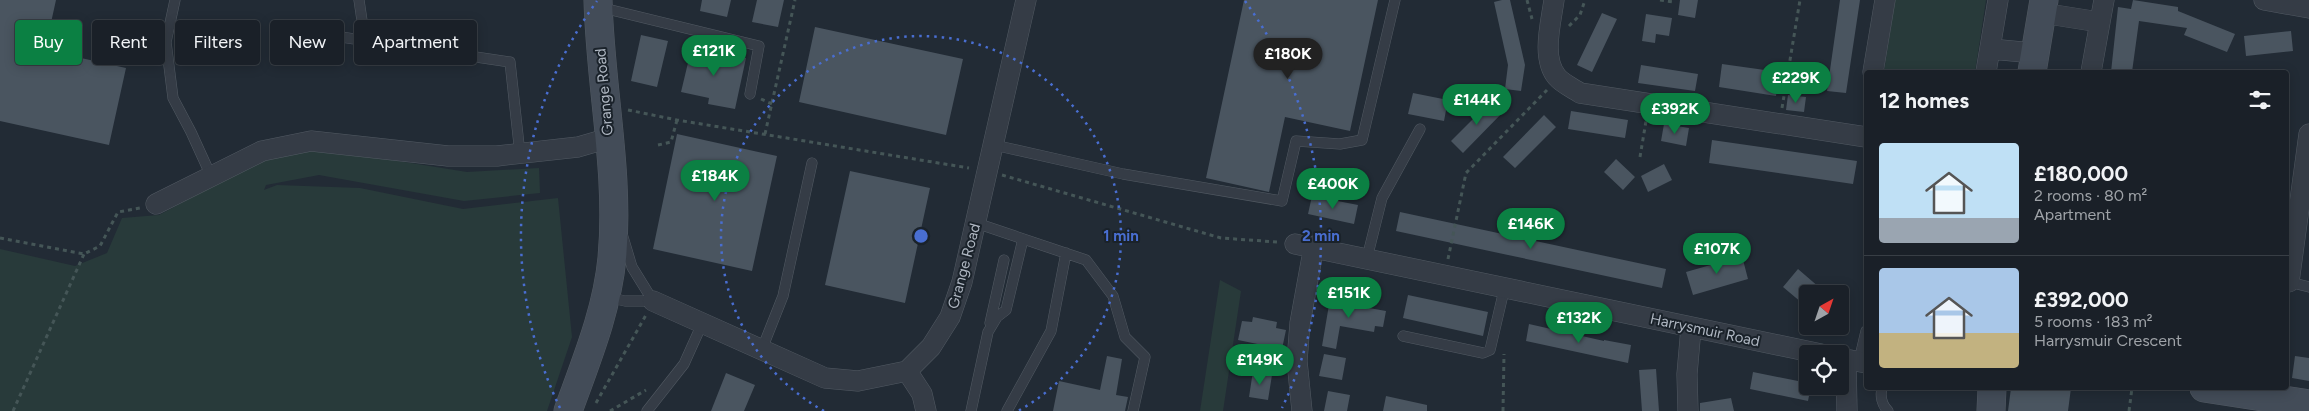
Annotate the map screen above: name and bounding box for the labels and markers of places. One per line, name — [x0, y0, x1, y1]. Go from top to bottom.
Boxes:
pin: £121K — [679, 34, 749, 77]
pin: £180K — [1253, 38, 1323, 80]
pin: £229K — [1761, 62, 1831, 104]
pin: £144K — [1442, 84, 1512, 126]
pin: £392K — [1640, 92, 1710, 135]
pin: £184K — [680, 160, 750, 202]
pin: £400K — [1298, 168, 1368, 210]
pin: £146K — [1496, 208, 1566, 250]
centre of rings — [912, 227, 930, 245]
pin: £107K — [1682, 232, 1752, 275]
pin: £151K — [1314, 276, 1384, 319]
pin: £132K — [1544, 302, 1614, 344]
pin: £149K — [1225, 344, 1295, 386]

